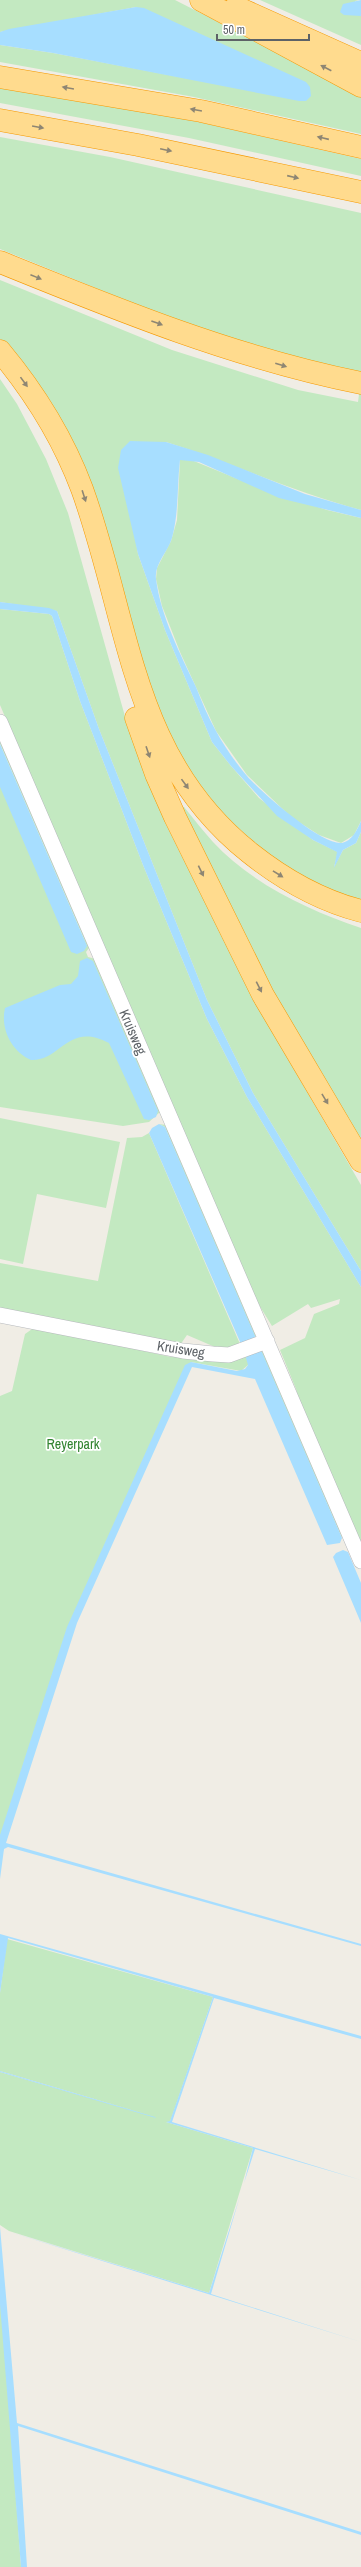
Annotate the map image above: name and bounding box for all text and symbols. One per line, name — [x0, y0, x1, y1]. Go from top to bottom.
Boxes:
scale bar — [217, 16, 309, 42]
text: 50 m — [223, 22, 245, 38]
one-way arrow — [321, 65, 332, 71]
one-way arrow — [62, 85, 74, 91]
one-way arrow — [190, 107, 202, 113]
one-way arrow — [32, 124, 45, 130]
one-way arrow — [317, 135, 329, 141]
one-way arrow — [160, 148, 172, 154]
one-way arrow — [287, 175, 300, 181]
one-way arrow — [31, 274, 43, 280]
one-way arrow — [152, 321, 164, 327]
one-way arrow — [275, 362, 287, 368]
one-way arrow — [20, 377, 28, 387]
one-way arrow — [81, 491, 87, 503]
one-way arrow — [145, 746, 151, 758]
one-way arrow — [181, 778, 189, 789]
one-way arrow — [198, 865, 204, 876]
one-way arrow — [272, 870, 284, 877]
one-way arrow — [256, 981, 262, 993]
street label: Kruisweg — [115, 1006, 151, 1058]
one-way arrow — [321, 1093, 328, 1105]
street label: Kruisweg — [156, 1336, 207, 1362]
park label: Reyerpark — [47, 1435, 100, 1453]

